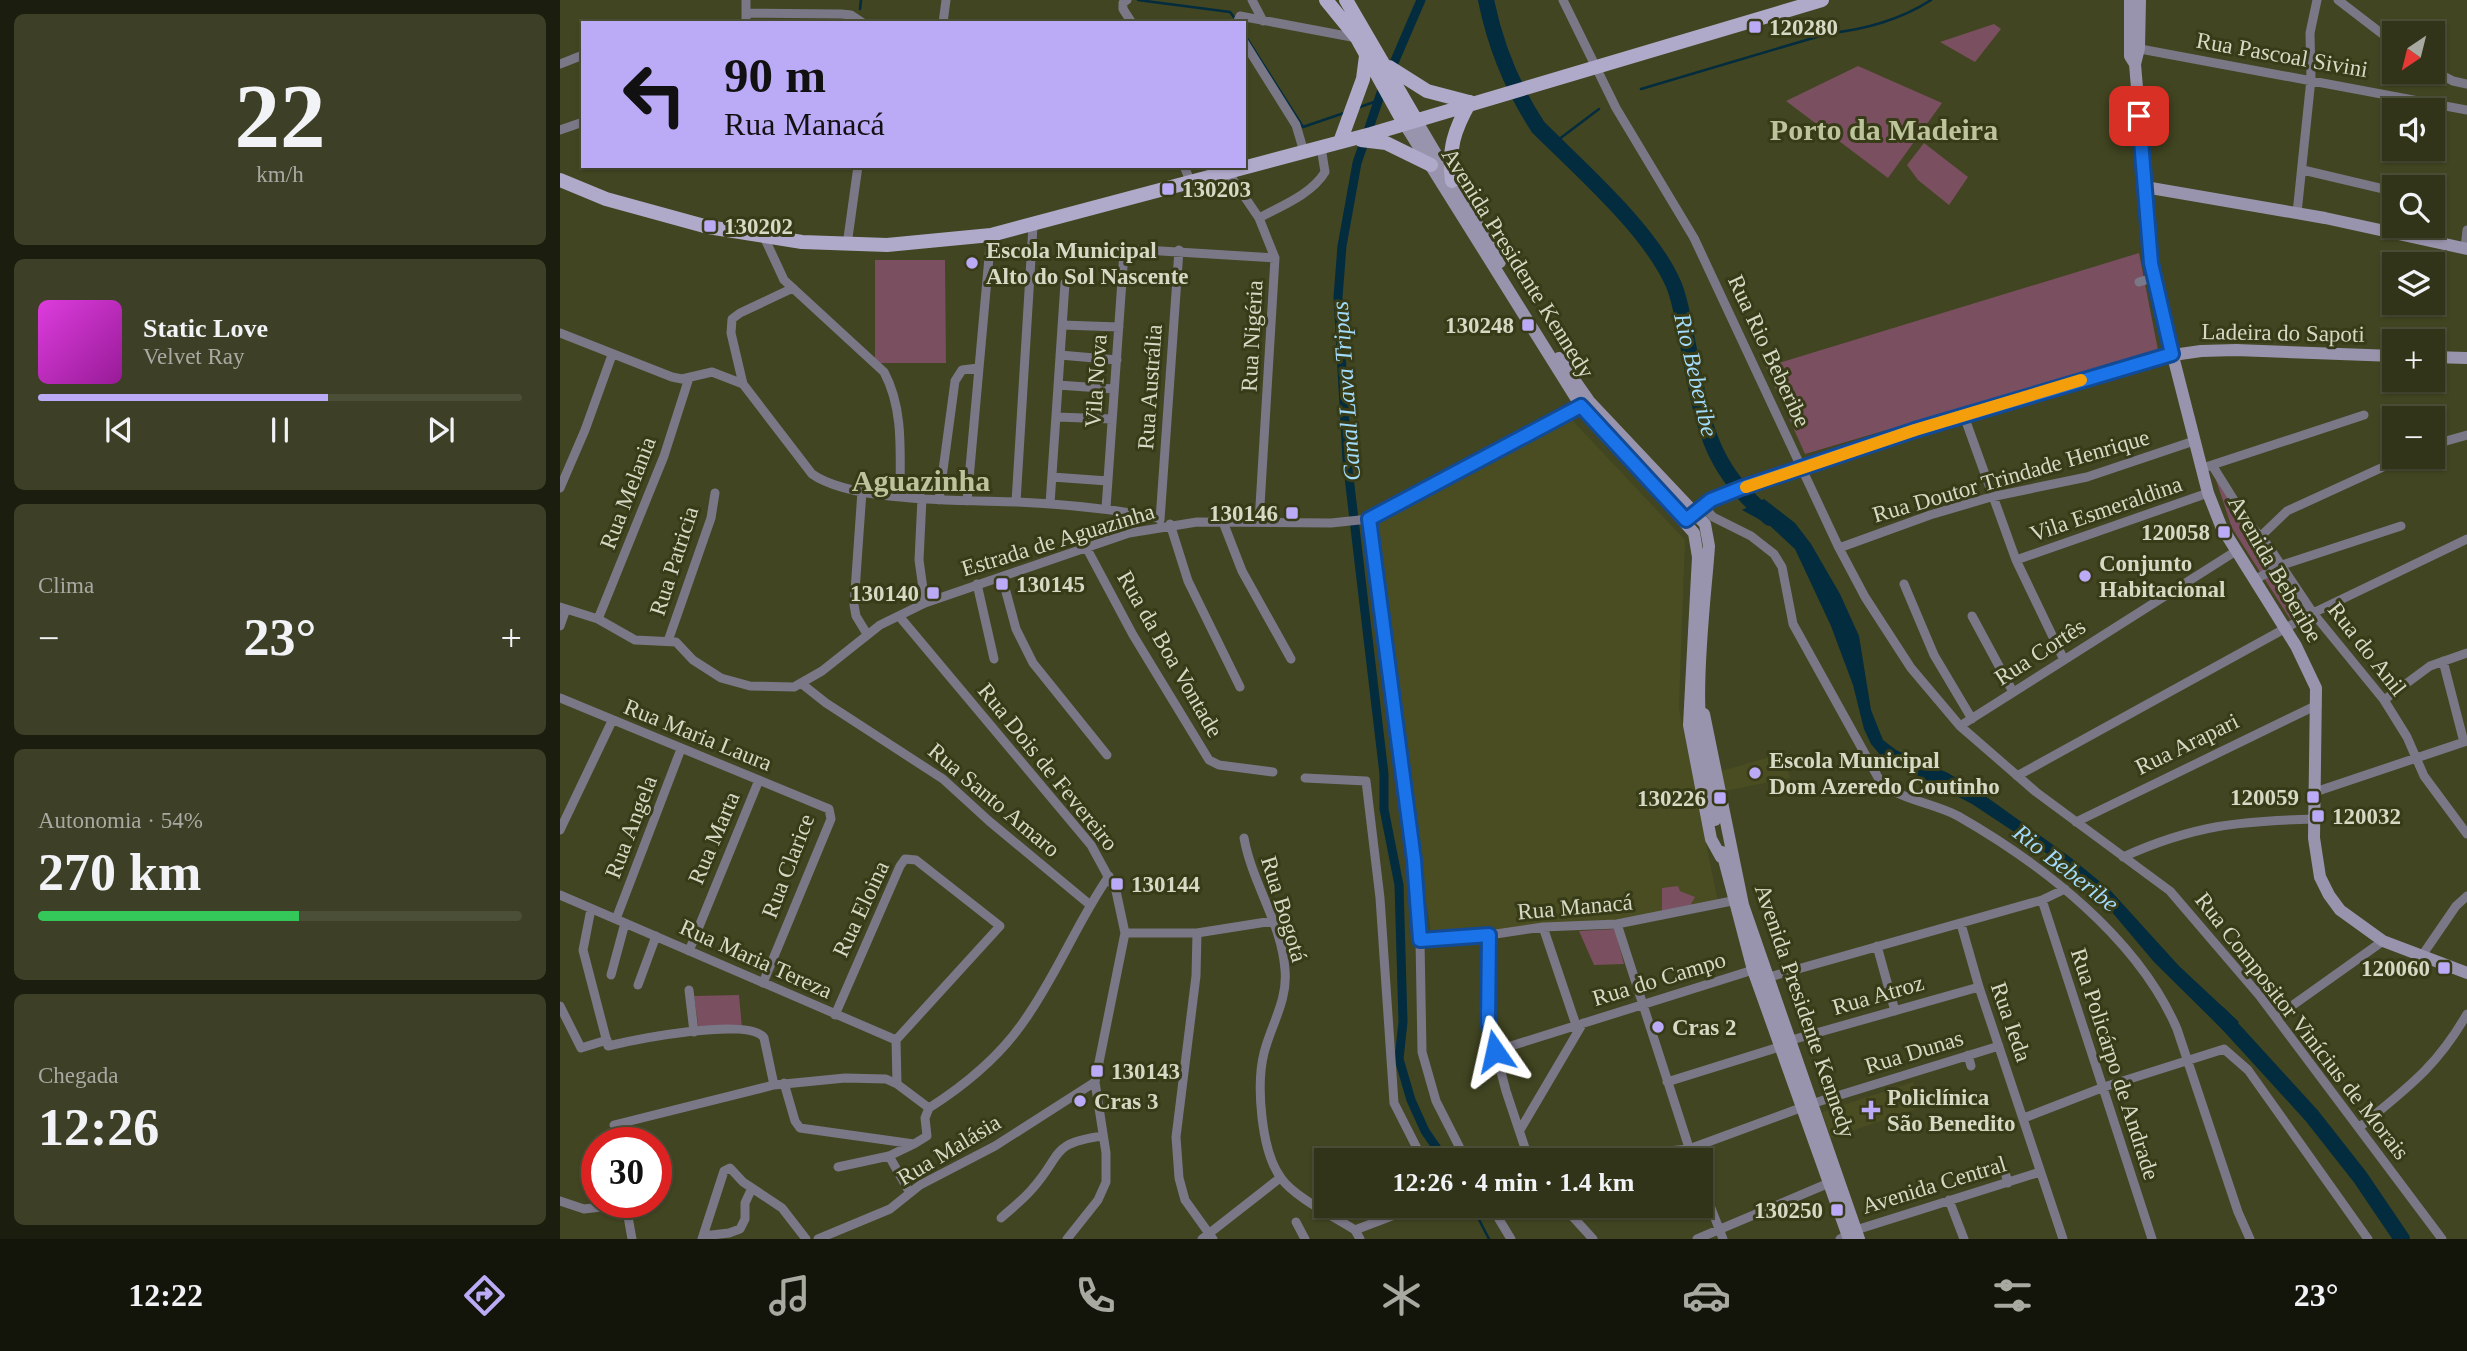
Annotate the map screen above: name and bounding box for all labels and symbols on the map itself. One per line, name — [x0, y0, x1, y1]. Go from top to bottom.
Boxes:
place label: 120280 — [1769, 15, 1838, 40]
marker: 120280 — [1747, 19, 1763, 35]
north arrow — [2382, 21, 2445, 84]
street label: Rua Pascoal Sivini — [2194, 28, 2370, 82]
pin — [2109, 86, 2169, 146]
district label: Porto da Madeira — [1770, 113, 1998, 146]
street label: Avenida Presidente Kennedy — [1437, 143, 1599, 383]
place label: 130203 — [1182, 177, 1251, 202]
marker: 130203 — [1160, 181, 1176, 197]
place label: 130202 — [724, 214, 793, 239]
marker: 130202 — [702, 218, 718, 234]
place label: Escola Municipal Alto do Sol Nascente — [986, 238, 1189, 289]
marker: Escola Municipal Alto do Sol Nascente — [964, 255, 980, 271]
street label: Rua Rio Beberibe — [1723, 271, 1815, 431]
street label: Rua Nigéria — [1237, 280, 1267, 392]
water label: Canal Lava Tripas — [1327, 300, 1365, 482]
water label: Rio Beberibe — [1669, 310, 1723, 440]
place label: 130248 — [1445, 313, 1514, 338]
marker: 130248 — [1520, 317, 1536, 333]
street label: Ladeira do Sapoti — [2201, 319, 2365, 347]
street label: Rua Austrália — [1133, 323, 1167, 451]
street label: Vila Nova — [1080, 333, 1112, 429]
street label: Rua Doutor Trindade Henrique — [1870, 424, 2152, 528]
street label: Rua Melania — [595, 433, 661, 553]
district label: Aguazinha — [852, 464, 990, 497]
street label: Vila Esmeraldina — [2027, 471, 2185, 547]
street label: Avenida Beberibe — [2223, 491, 2327, 647]
street label: Estrada de Aguazinha — [958, 499, 1158, 581]
place label: 130146 — [1209, 501, 1278, 526]
street label: Rua Patricia — [645, 503, 703, 619]
marker: 130146 — [1284, 505, 1300, 521]
place label: 120058 — [2141, 520, 2210, 545]
marker: 120058 — [2216, 524, 2232, 540]
place label: Conjunto Habitacional — [2099, 551, 2226, 602]
street label: Rua da Boa Vontade — [1112, 567, 1228, 741]
marker: Conjunto Habitacional — [2077, 568, 2093, 584]
place label: 130145 — [1016, 572, 1085, 597]
marker: 130145 — [994, 576, 1010, 592]
place label: 130140 — [850, 581, 919, 606]
marker: 130140 — [925, 585, 941, 601]
street label: Rua do Anil — [2323, 598, 2411, 700]
street label: Rua Cortês — [1990, 613, 2090, 690]
street label: Rua Dois de Fevereiro — [973, 678, 1123, 856]
street label: Rua Maria Laura — [620, 694, 776, 776]
street label: Rua Arapari — [2131, 708, 2243, 780]
street label: Rua Santo Amaro — [923, 738, 1065, 862]
place label: Escola Municipal Dom Azeredo Coutinho — [1769, 748, 2000, 799]
marker: Escola Municipal Dom Azeredo Coutinho — [1747, 765, 1763, 781]
street label: Rua Angela — [600, 772, 662, 882]
place label: 120059 — [2230, 785, 2299, 810]
place label: 130226 — [1637, 786, 1706, 811]
street label: Rua Marta — [683, 788, 745, 888]
marker: 120059 — [2305, 789, 2321, 805]
marker: 130226 — [1712, 790, 1728, 806]
place label: 120032 — [2332, 804, 2401, 829]
marker: 120032 — [2310, 808, 2326, 824]
street label: Rua Clarice — [757, 811, 819, 921]
water label: Rio Beberibe — [2008, 818, 2124, 917]
street label: Rua Bogotá — [1256, 853, 1312, 965]
street label: Rua Eloina — [828, 857, 894, 961]
place label: 130144 — [1131, 872, 1201, 897]
marker: 130144 — [1109, 876, 1125, 892]
street label: Avenida Presidente Kennedy — [1750, 881, 1860, 1142]
street label: Rua Compositor Vinícius de Morais — [2190, 888, 2414, 1164]
street label: Rua Manacá — [1516, 890, 1634, 924]
street label: Rua Maria Tereza — [676, 914, 836, 1004]
street label: Rua Policárpo de Andrade — [2066, 945, 2164, 1183]
street label: Rua do Campo — [1589, 947, 1729, 1011]
place label: 120060 — [2361, 956, 2430, 981]
marker: 120060 — [2436, 960, 2452, 976]
street label: Rua Atroz — [1829, 970, 1927, 1020]
street label: Rua Ieda — [1986, 979, 2036, 1065]
position arrow — [1458, 1014, 1532, 1088]
place label: Cras 2 — [1672, 1015, 1737, 1040]
marker: Cras 2 — [1650, 1019, 1666, 1035]
street label: Rua Dunas — [1862, 1025, 1966, 1079]
place label: 130143 — [1111, 1059, 1180, 1084]
marker: 130143 — [1089, 1063, 1105, 1079]
place label: Policlínica São Benedito — [1887, 1085, 2015, 1136]
place label: Cras 3 — [1094, 1089, 1159, 1114]
marker: Cras 3 — [1072, 1093, 1088, 1109]
marker: Policlínica São Benedito — [1861, 1100, 1881, 1120]
street label: Rua Malásia — [893, 1110, 1005, 1190]
speed limit sign: 30 — [581, 1127, 672, 1218]
street label: Avenida Central — [1859, 1151, 2009, 1219]
place label: 130250 — [1754, 1198, 1823, 1223]
marker: 130250 — [1829, 1202, 1845, 1218]

